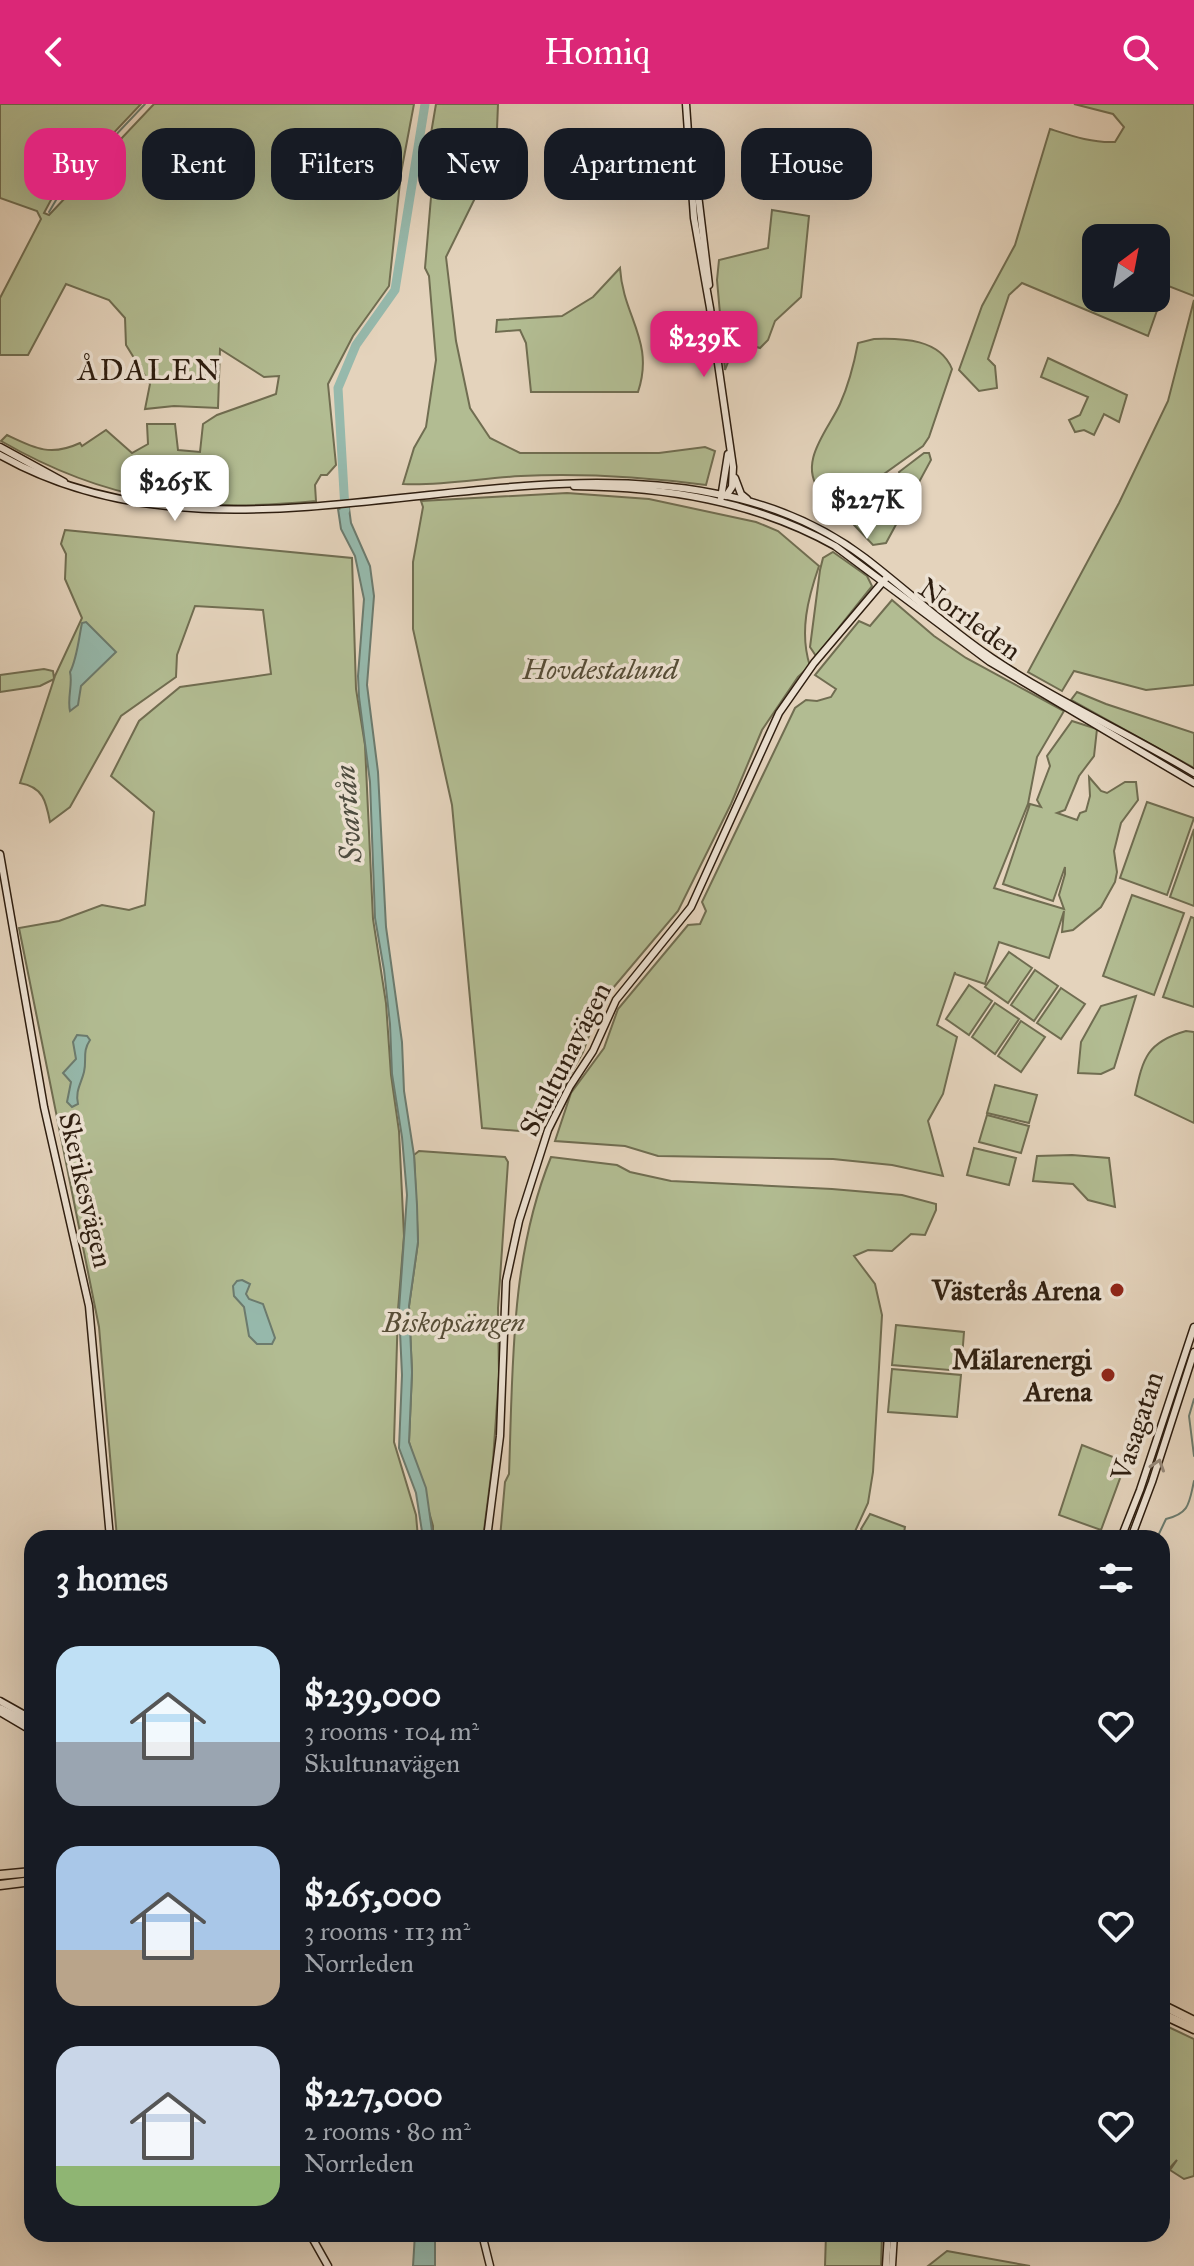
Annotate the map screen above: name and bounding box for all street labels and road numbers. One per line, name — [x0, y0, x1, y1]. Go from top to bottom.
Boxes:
street label: Norrleden — [912, 570, 1028, 668]
street label: Skultunavägen — [511, 976, 619, 1142]
street label: Skerikesvägen — [51, 1109, 121, 1271]
street label: Vasagatan — [1103, 1367, 1171, 1486]

